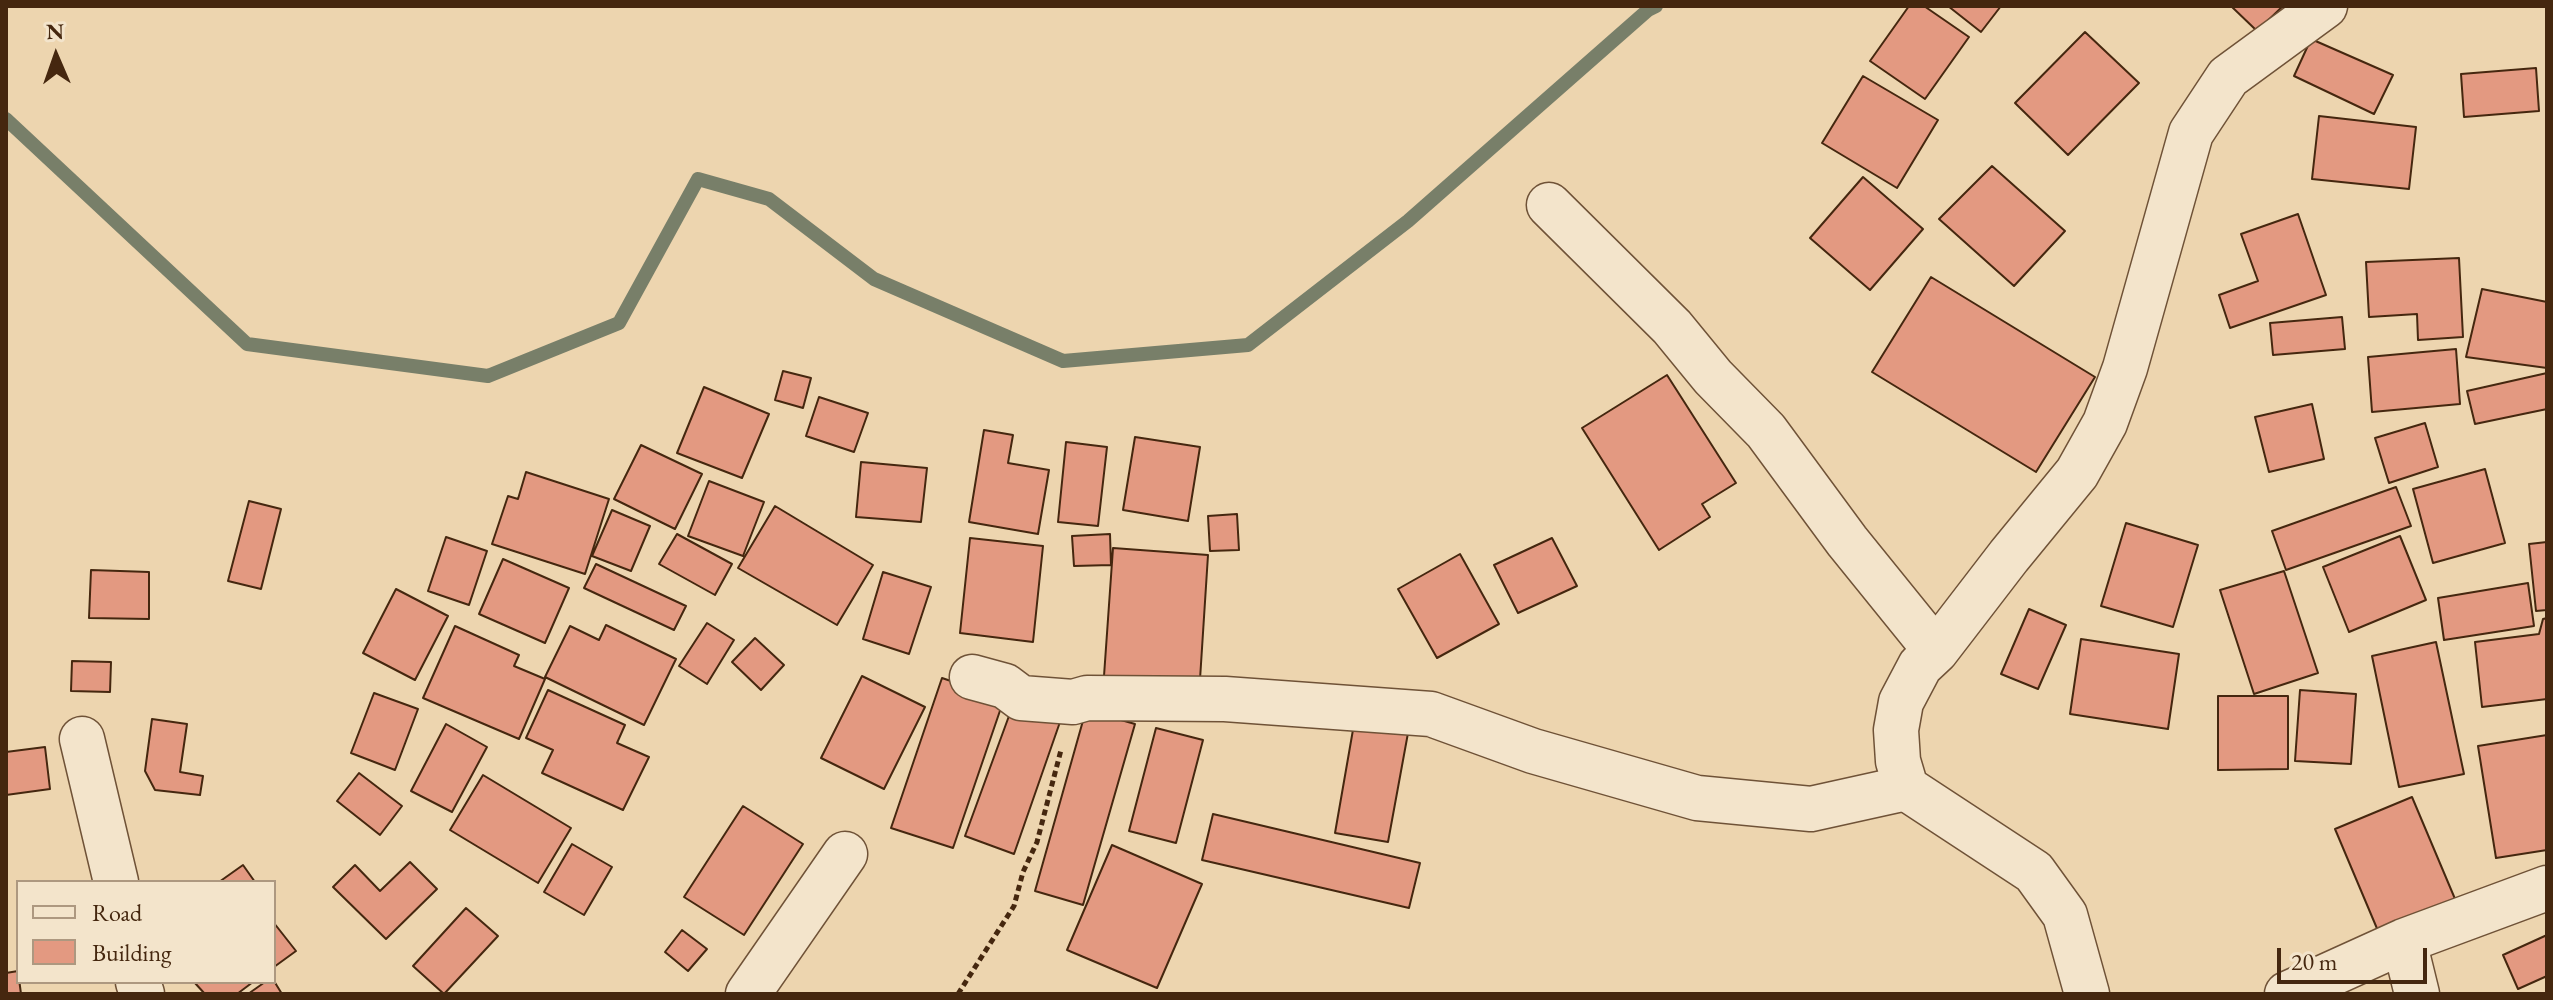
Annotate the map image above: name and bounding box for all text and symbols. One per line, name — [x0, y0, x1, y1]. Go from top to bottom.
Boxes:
north arrow — [16, 16, 96, 96]
text: N — [46, 17, 65, 46]
legend — [16, 880, 276, 984]
text: Road — [92, 897, 142, 928]
scale bar — [2281, 932, 2431, 982]
text: Building — [92, 937, 172, 968]
text: 20 m — [2291, 946, 2338, 977]

